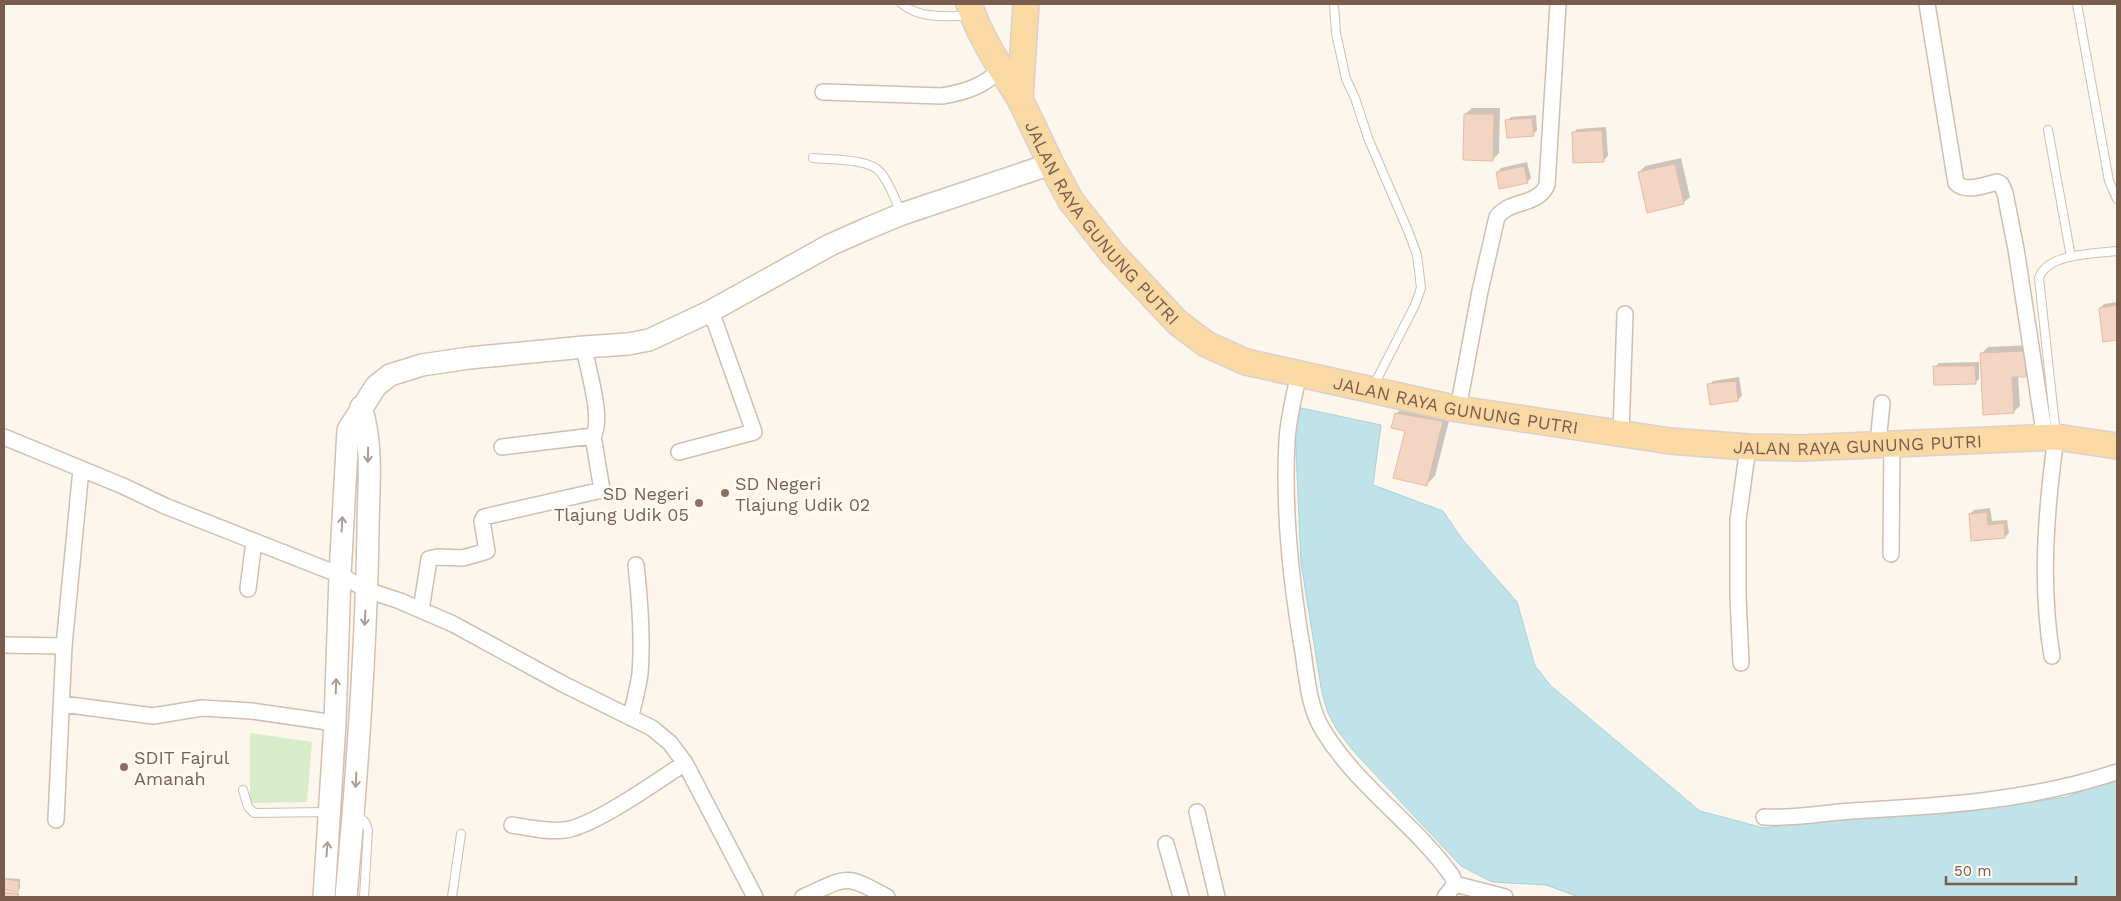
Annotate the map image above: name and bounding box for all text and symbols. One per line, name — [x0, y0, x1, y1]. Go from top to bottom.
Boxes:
street label: JALAN RAYA GUNUNG PUTRI — [1021, 117, 1184, 329]
street label: JALAN RAYA GUNUNG PUTRI — [1332, 371, 1580, 438]
street label: JALAN RAYA GUNUNG PUTRI — [1732, 430, 1982, 459]
one-way arrow — [363, 447, 373, 463]
place label: SD Negeri Tlajung Udik 02 — [735, 473, 870, 515]
place label: SD Negeri Tlajung Udik 05 — [554, 483, 689, 525]
marker: SD Negeri Tlajung Udik 02 — [719, 487, 731, 499]
marker: SD Negeri Tlajung Udik 05 — [693, 497, 705, 509]
one-way arrow — [338, 516, 347, 532]
one-way arrow — [361, 609, 370, 625]
one-way arrow — [331, 679, 341, 695]
place label: SDIT Fajrul Amanah — [134, 747, 230, 789]
marker: SDIT Fajrul Amanah — [118, 761, 130, 773]
one-way arrow — [351, 772, 360, 788]
one-way arrow — [323, 841, 332, 857]
scale bar — [1946, 854, 2076, 886]
text: 50 m — [1954, 862, 1991, 880]

